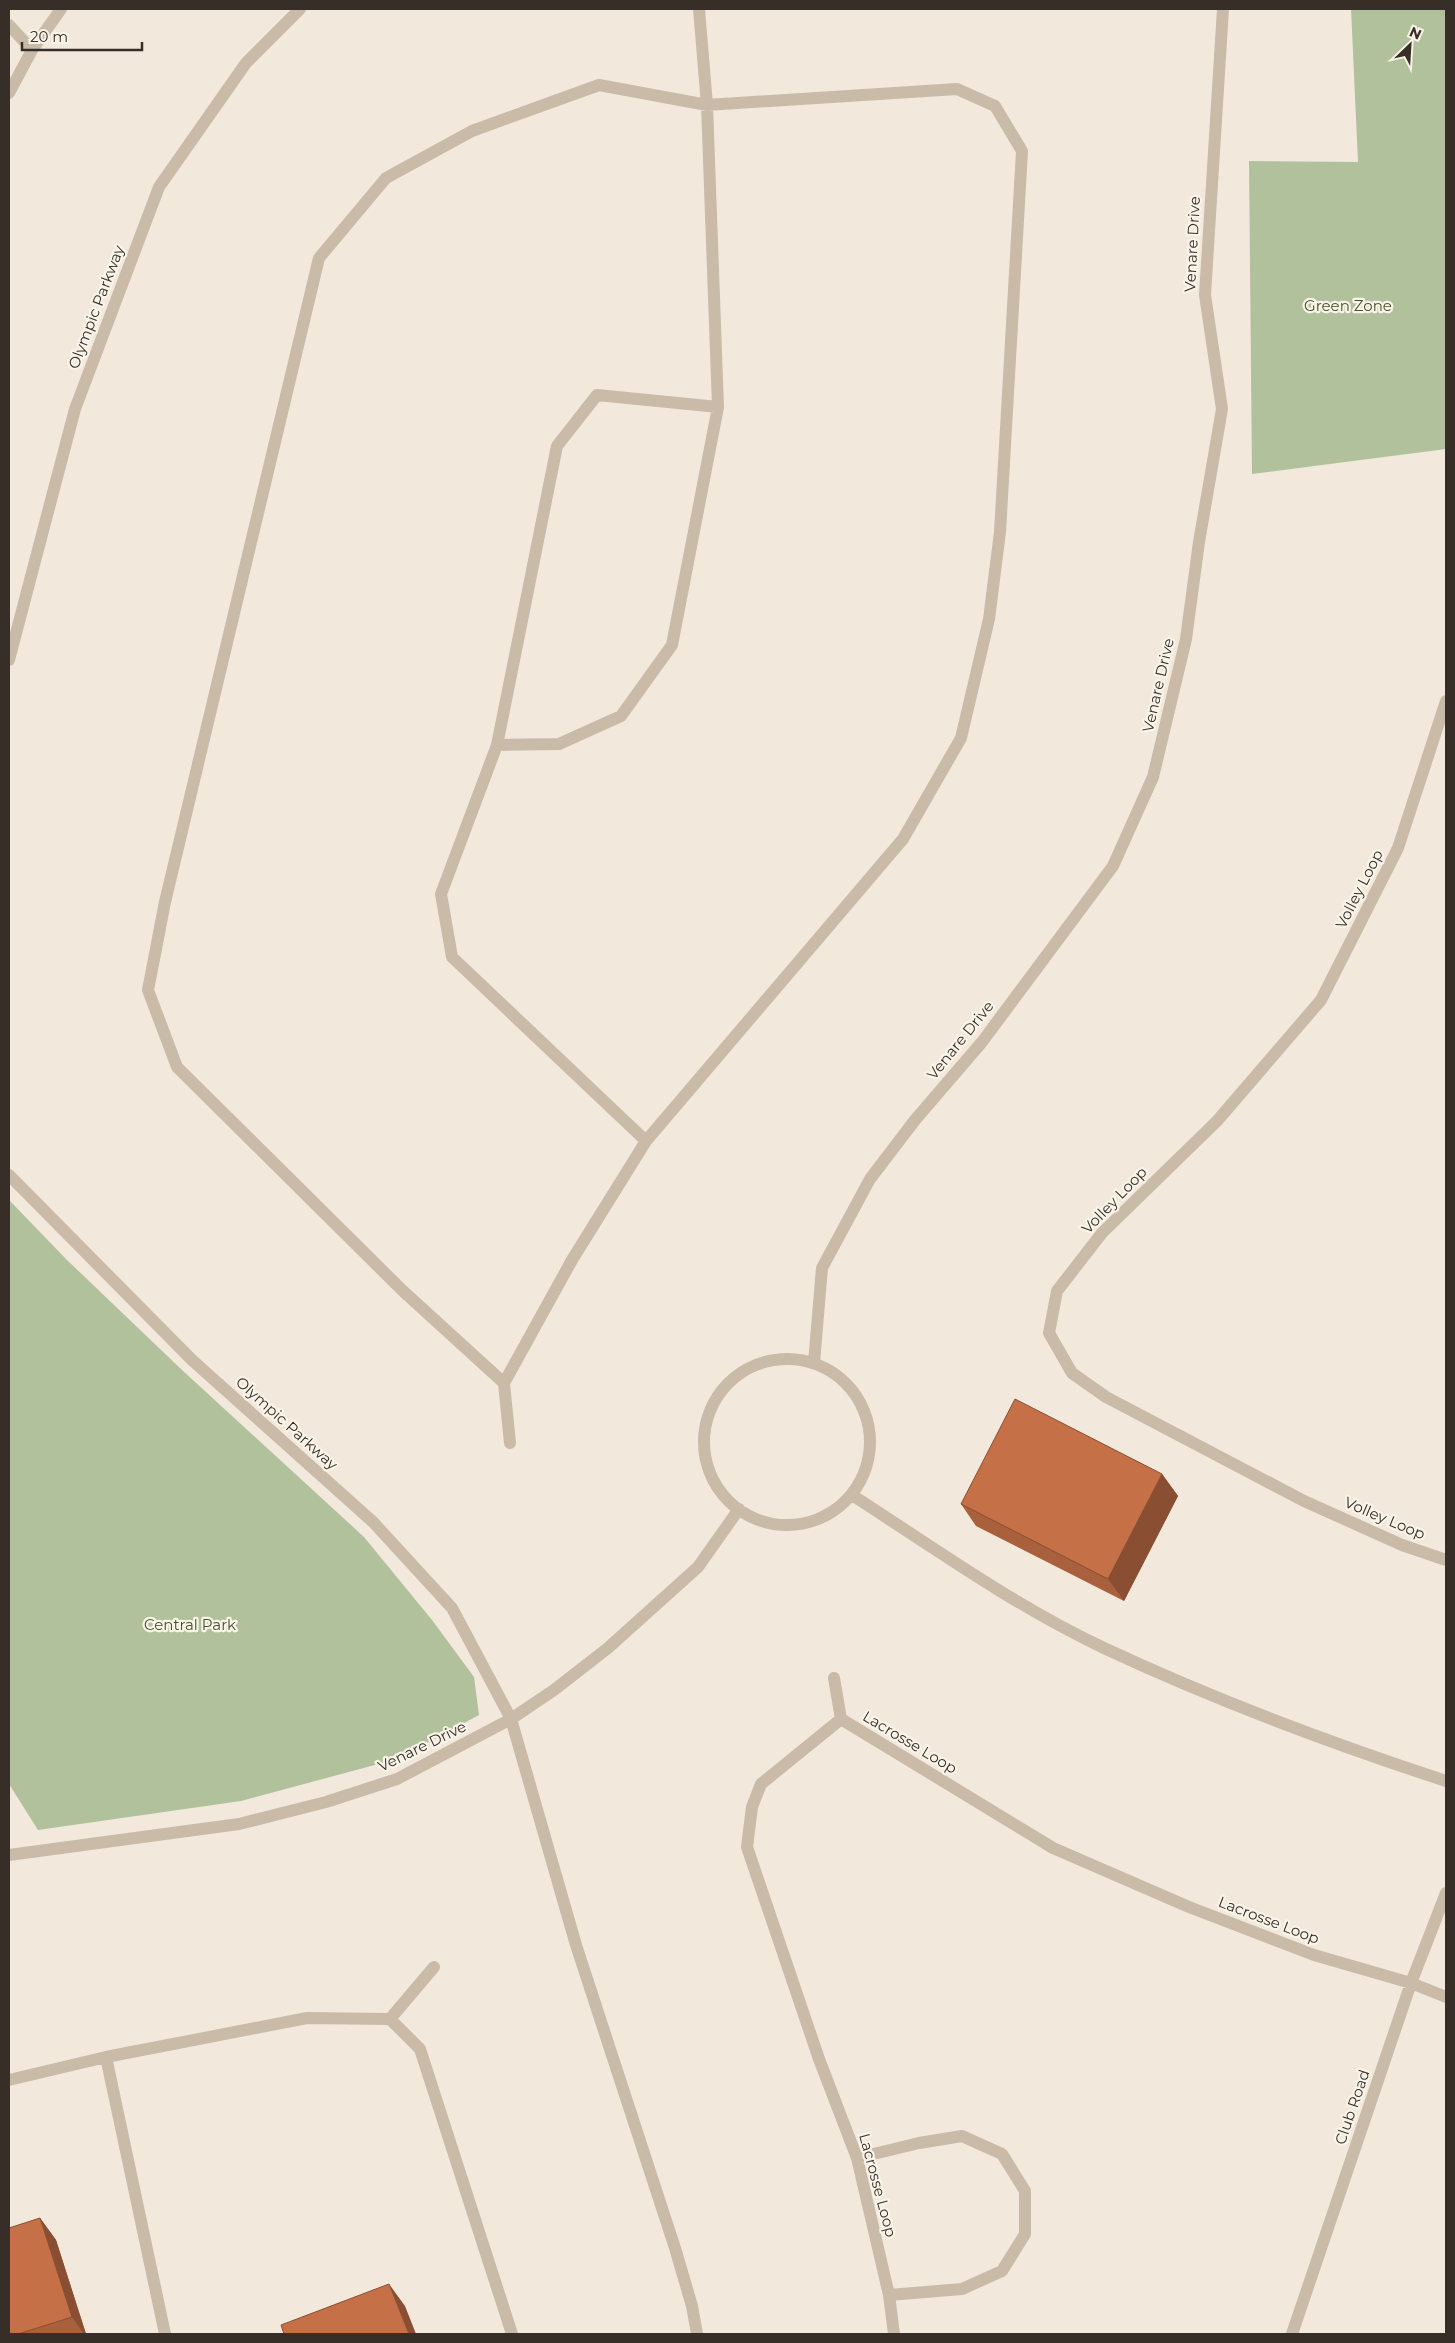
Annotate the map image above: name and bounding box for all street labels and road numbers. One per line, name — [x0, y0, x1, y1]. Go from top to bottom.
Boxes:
street label: Venare Drive — [1180, 196, 1204, 292]
street label: Olympic Parkway — [64, 242, 129, 371]
street label: Venare Drive — [1138, 636, 1178, 734]
street label: Volley Loop — [1331, 846, 1387, 932]
street label: Venare Drive — [922, 997, 998, 1083]
street label: Volley Loop — [1077, 1163, 1151, 1237]
street label: Olympic Parkway — [232, 1372, 343, 1474]
street label: Volley Loop — [1342, 1492, 1428, 1544]
street label: Lacrosse Loop — [859, 1706, 961, 1778]
street label: Venare Drive — [375, 1716, 469, 1776]
street label: Lacrosse Loop — [1216, 1892, 1322, 1948]
street label: Club Road — [1330, 2067, 1374, 2147]
street label: Lacrosse Loop — [855, 2131, 901, 2239]

